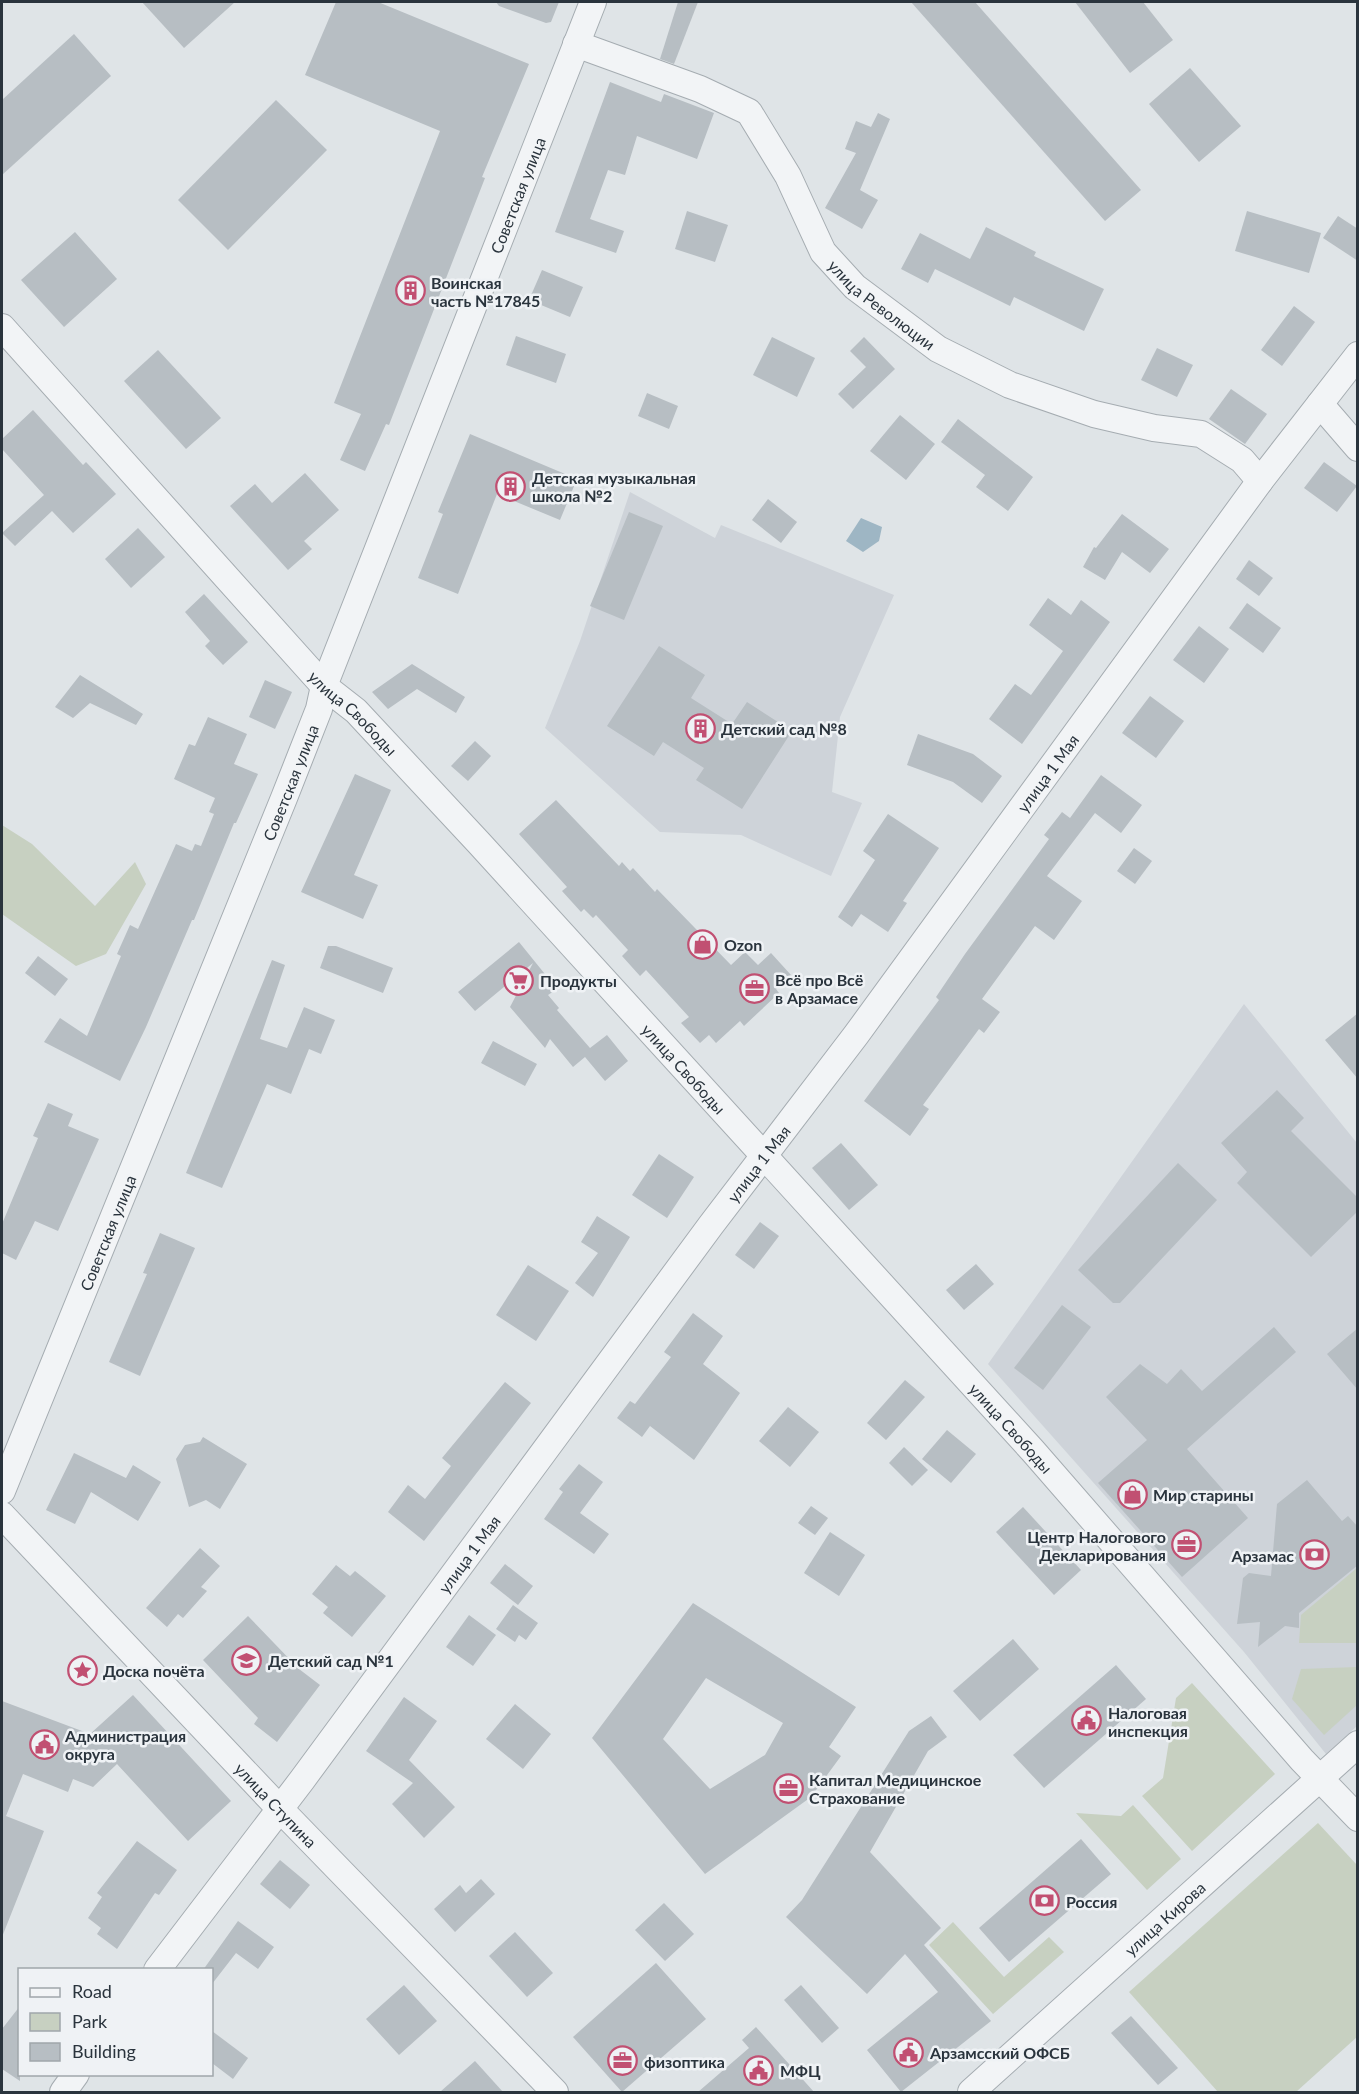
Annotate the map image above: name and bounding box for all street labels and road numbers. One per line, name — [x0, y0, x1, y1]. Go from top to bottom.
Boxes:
street label: Советская улица — [486, 134, 549, 256]
street label: улица Революции — [825, 255, 939, 353]
street label: улица Свободы — [305, 666, 402, 759]
street label: Советская улица — [258, 722, 322, 843]
street label: улица 1 Мая — [1013, 730, 1082, 815]
street label: улица Свободы — [638, 1019, 730, 1117]
street label: улица 1 Мая — [723, 1121, 793, 1206]
street label: Советская улица — [75, 1172, 139, 1293]
street label: улица Свободы — [966, 1379, 1057, 1477]
street label: улица 1 Мая — [434, 1511, 504, 1596]
street label: улица Ступина — [232, 1759, 321, 1851]
street label: улица Кирова — [1120, 1877, 1208, 1959]

